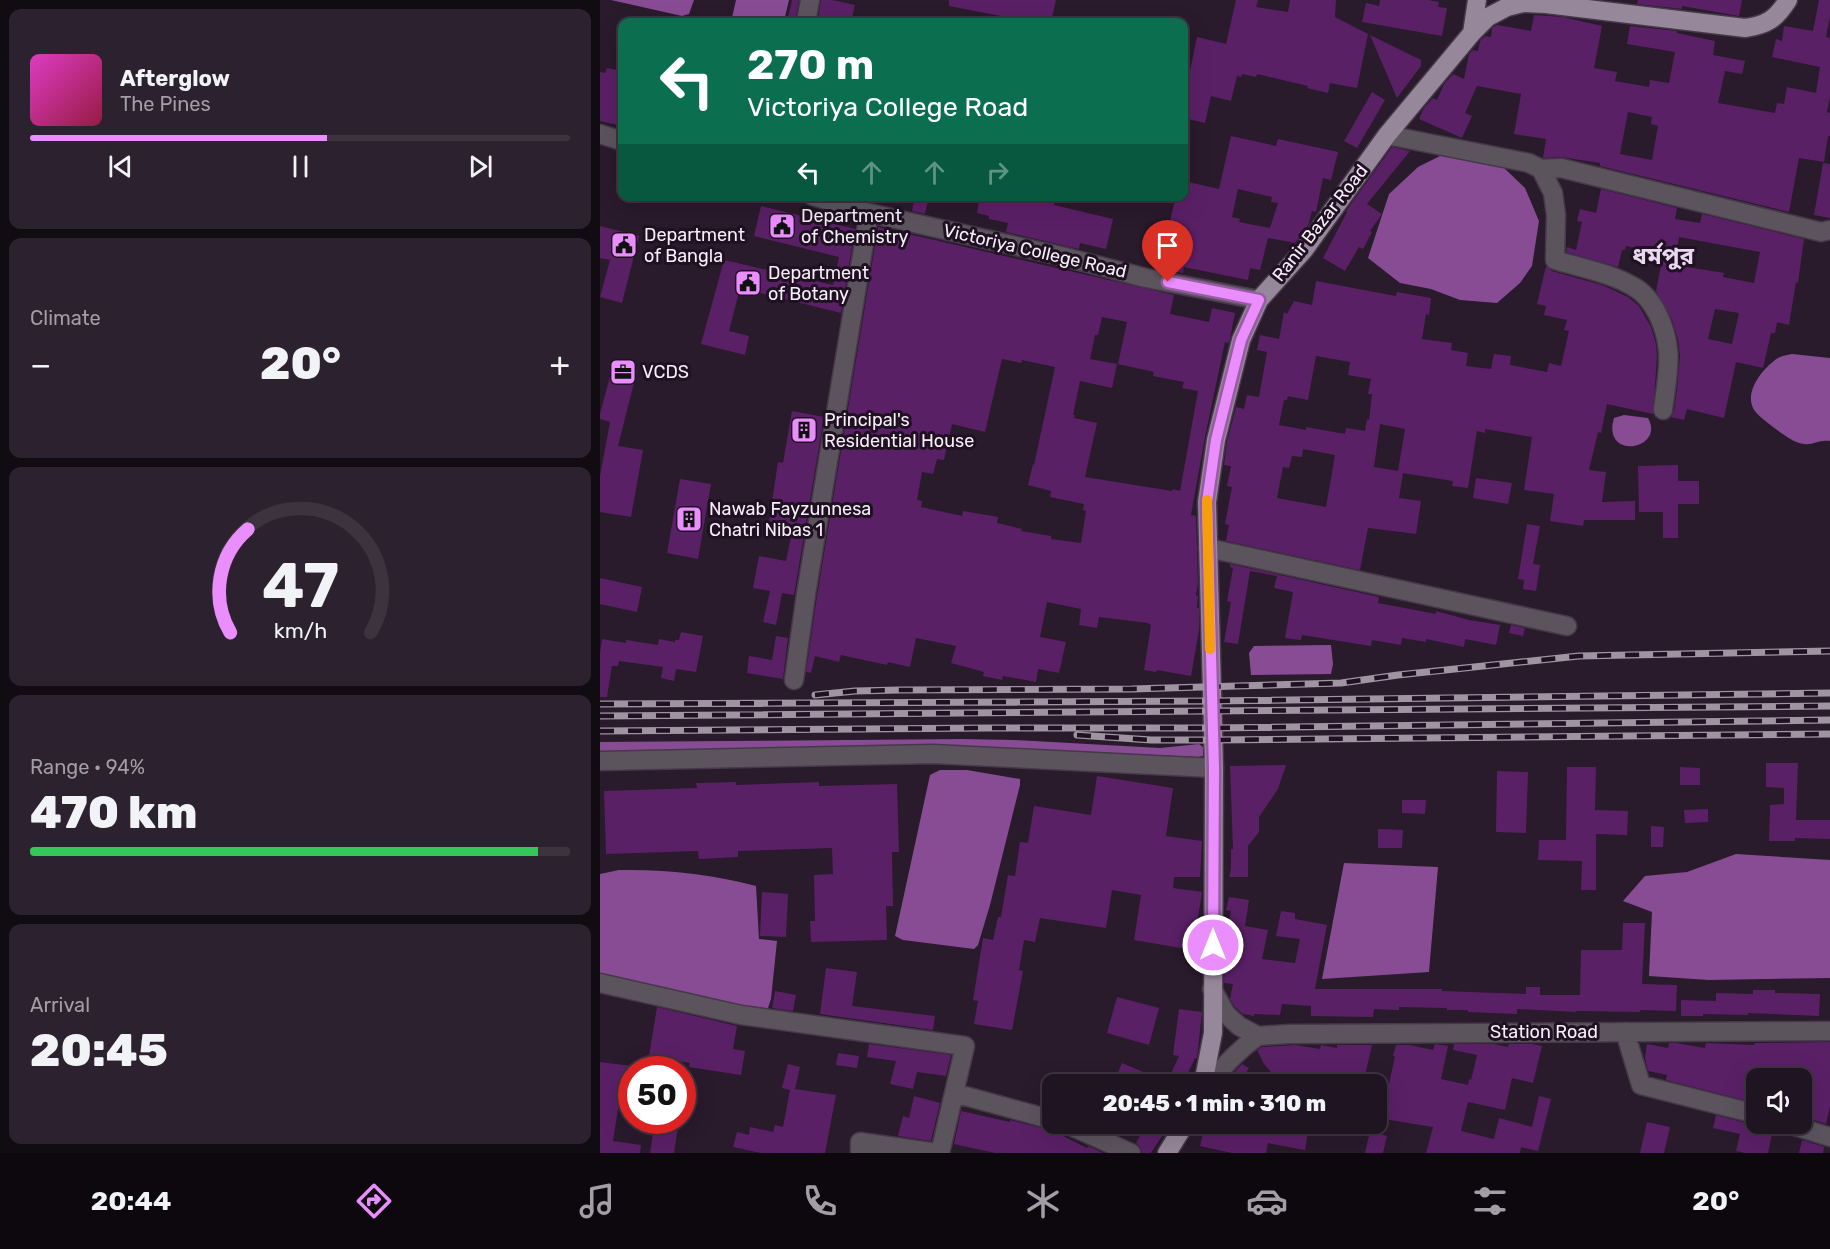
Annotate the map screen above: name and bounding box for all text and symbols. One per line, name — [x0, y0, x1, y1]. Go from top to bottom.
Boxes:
text: 270 m — [747, 40, 874, 90]
icon: left — [648, 42, 726, 120]
text: Afterglow — [120, 65, 230, 92]
text: Victoriya College Road — [747, 91, 1028, 123]
text: The Pines — [120, 92, 211, 116]
icon: previous — [104, 150, 137, 183]
icon: pause — [284, 150, 317, 183]
icon: next — [464, 150, 497, 183]
icon: left — [792, 156, 825, 189]
icon: ahead — [855, 156, 888, 189]
icon: ahead — [918, 156, 951, 189]
icon: right — [981, 156, 1014, 189]
street label: Ranir Bazar Road — [1267, 160, 1373, 286]
place label: Department of Chemistry — [801, 205, 909, 248]
public building icon: Department of Chemistry — [767, 211, 797, 241]
street label: Victoriya College Road — [941, 219, 1129, 283]
pin — [1142, 220, 1193, 282]
place label: Department of Bangla — [644, 224, 745, 267]
icon: arrive — [1151, 229, 1184, 262]
public building icon: Department of Bangla — [609, 230, 639, 260]
district label: ধর্মপুর — [1632, 242, 1694, 270]
place label: Department of Botany — [768, 262, 869, 305]
public building icon: Department of Botany — [733, 268, 763, 298]
text: Climate — [30, 306, 101, 330]
text: 20° — [260, 337, 341, 390]
text: − — [30, 345, 51, 384]
text: + — [549, 345, 570, 384]
office icon: VCDS — [608, 357, 638, 387]
place label: VCDS — [642, 361, 689, 383]
place label: Principal's Residential House — [824, 409, 974, 452]
building icon: Principal's Residential House — [789, 415, 819, 445]
place label: Nawab Fayzunnesa Chatri Nibas 1 — [709, 498, 871, 541]
building icon: Nawab Fayzunnesa Chatri Nibas 1 — [674, 504, 704, 534]
text: 47 — [262, 550, 338, 624]
text: km/h — [273, 619, 327, 644]
text: Range · 94% — [30, 755, 145, 779]
text: 470 km — [30, 786, 197, 839]
position arrow — [1181, 913, 1245, 977]
text: Arrival — [30, 993, 90, 1017]
street label: Station Road — [1490, 1021, 1598, 1043]
text: 20:45 — [30, 1024, 168, 1077]
speed limit sign: 50 — [618, 1056, 696, 1134]
map controls — [1746, 1068, 1812, 1134]
button: sound — [1746, 1068, 1812, 1134]
text: 20:45 · 1 min · 310 m — [1103, 1090, 1326, 1117]
icon: directions — [353, 1180, 395, 1222]
icon: music — [576, 1180, 618, 1222]
icon: phone — [799, 1180, 841, 1222]
icon: climate — [1022, 1180, 1064, 1222]
icon: car — [1246, 1180, 1288, 1222]
icon: filters — [1469, 1180, 1511, 1222]
text: 20:44 — [91, 1185, 171, 1217]
text: 20° — [1692, 1185, 1739, 1217]

